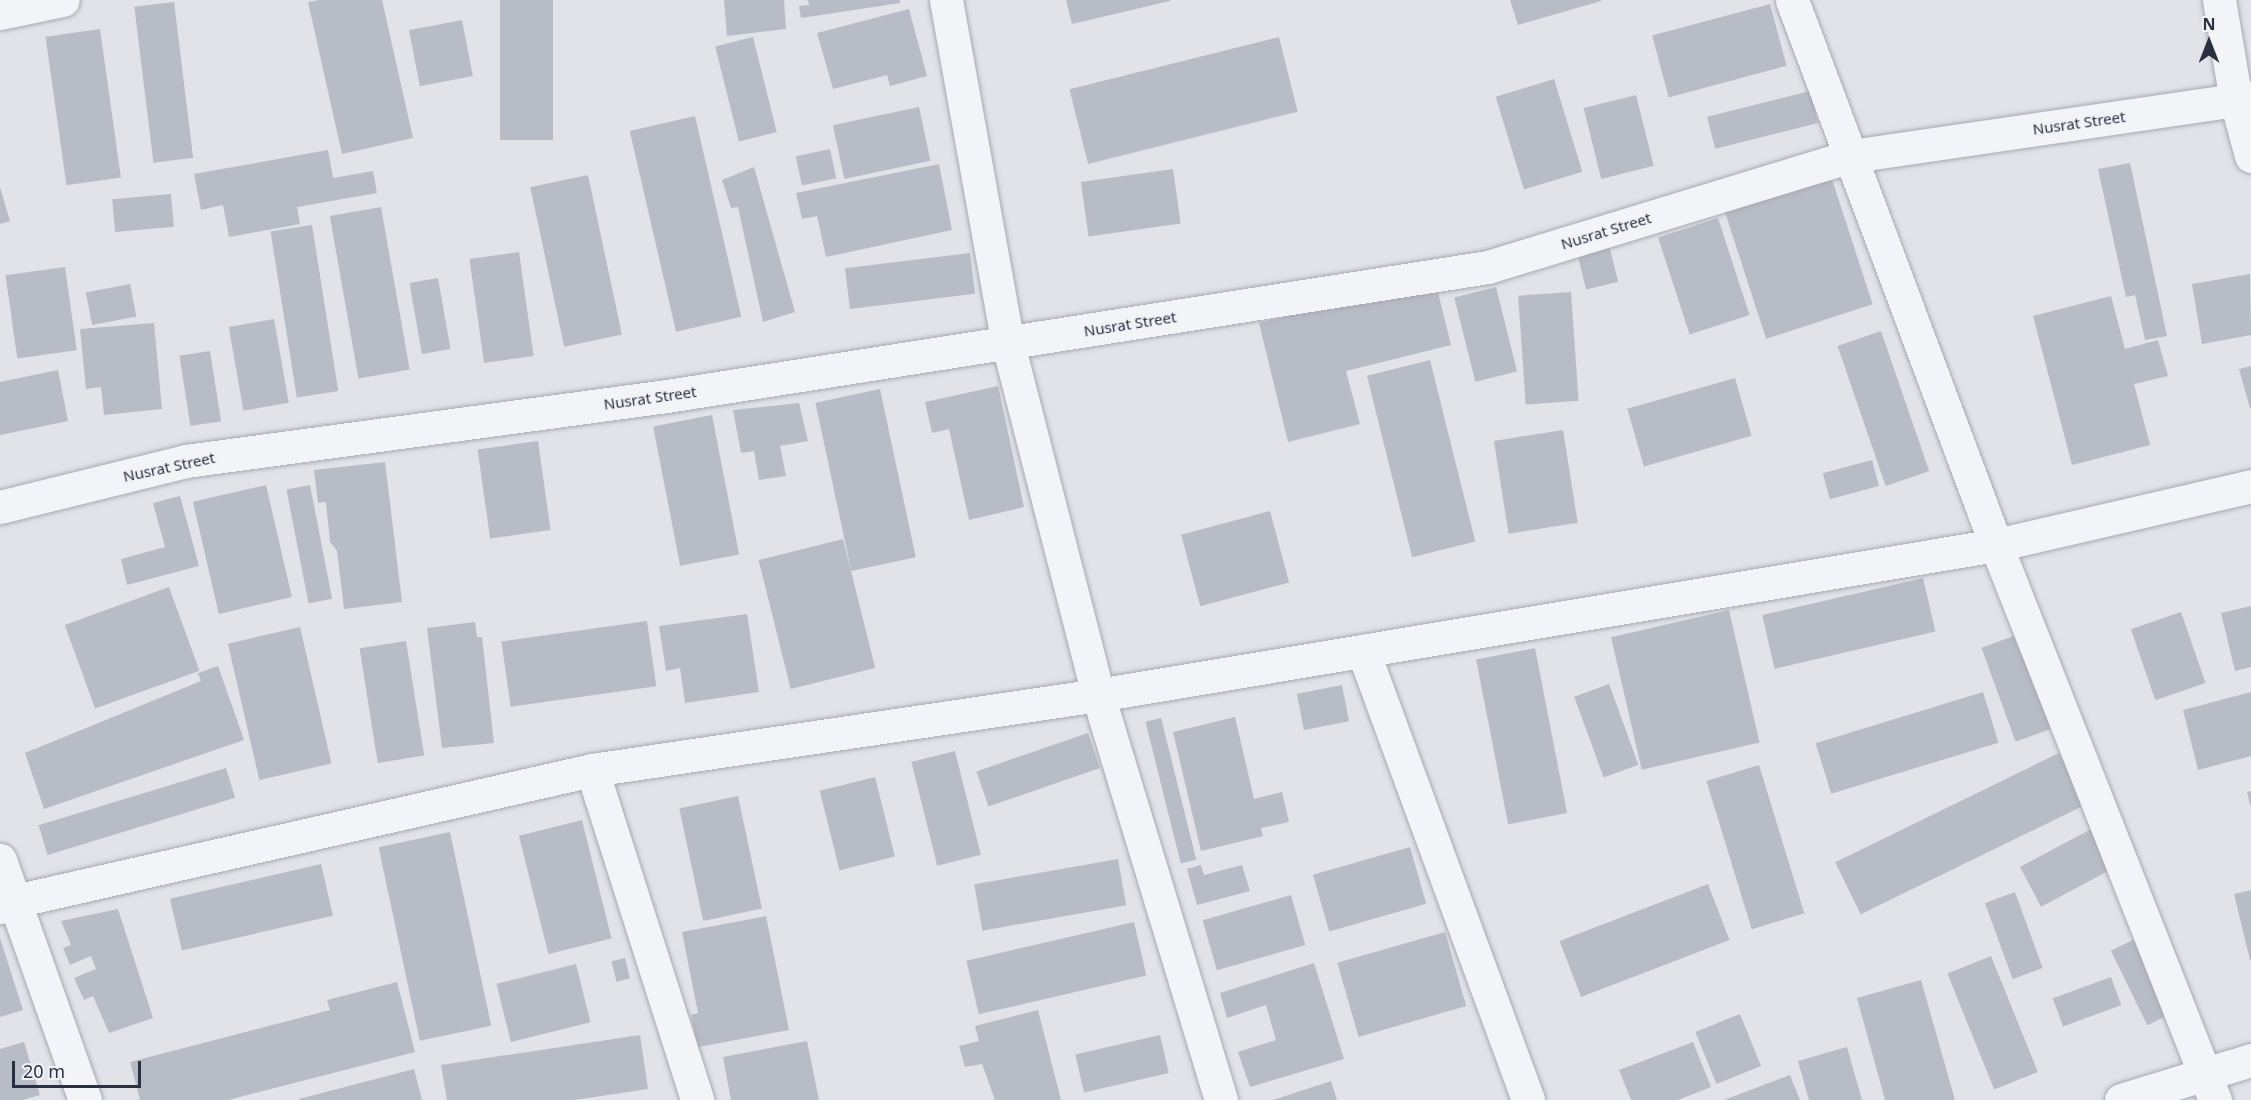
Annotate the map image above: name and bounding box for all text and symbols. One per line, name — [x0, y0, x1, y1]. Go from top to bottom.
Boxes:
north arrow — [2179, 12, 2239, 72]
text: N — [2202, 13, 2216, 35]
street label: Nusrat Street — [2032, 108, 2126, 138]
street label: Nusrat Street — [1559, 209, 1653, 253]
street label: Nusrat Street — [1082, 308, 1178, 340]
street label: Nusrat Street — [603, 383, 697, 413]
street label: Nusrat Street — [121, 448, 217, 486]
scale bar — [15, 1049, 144, 1087]
text: 20 m — [23, 1059, 65, 1083]

